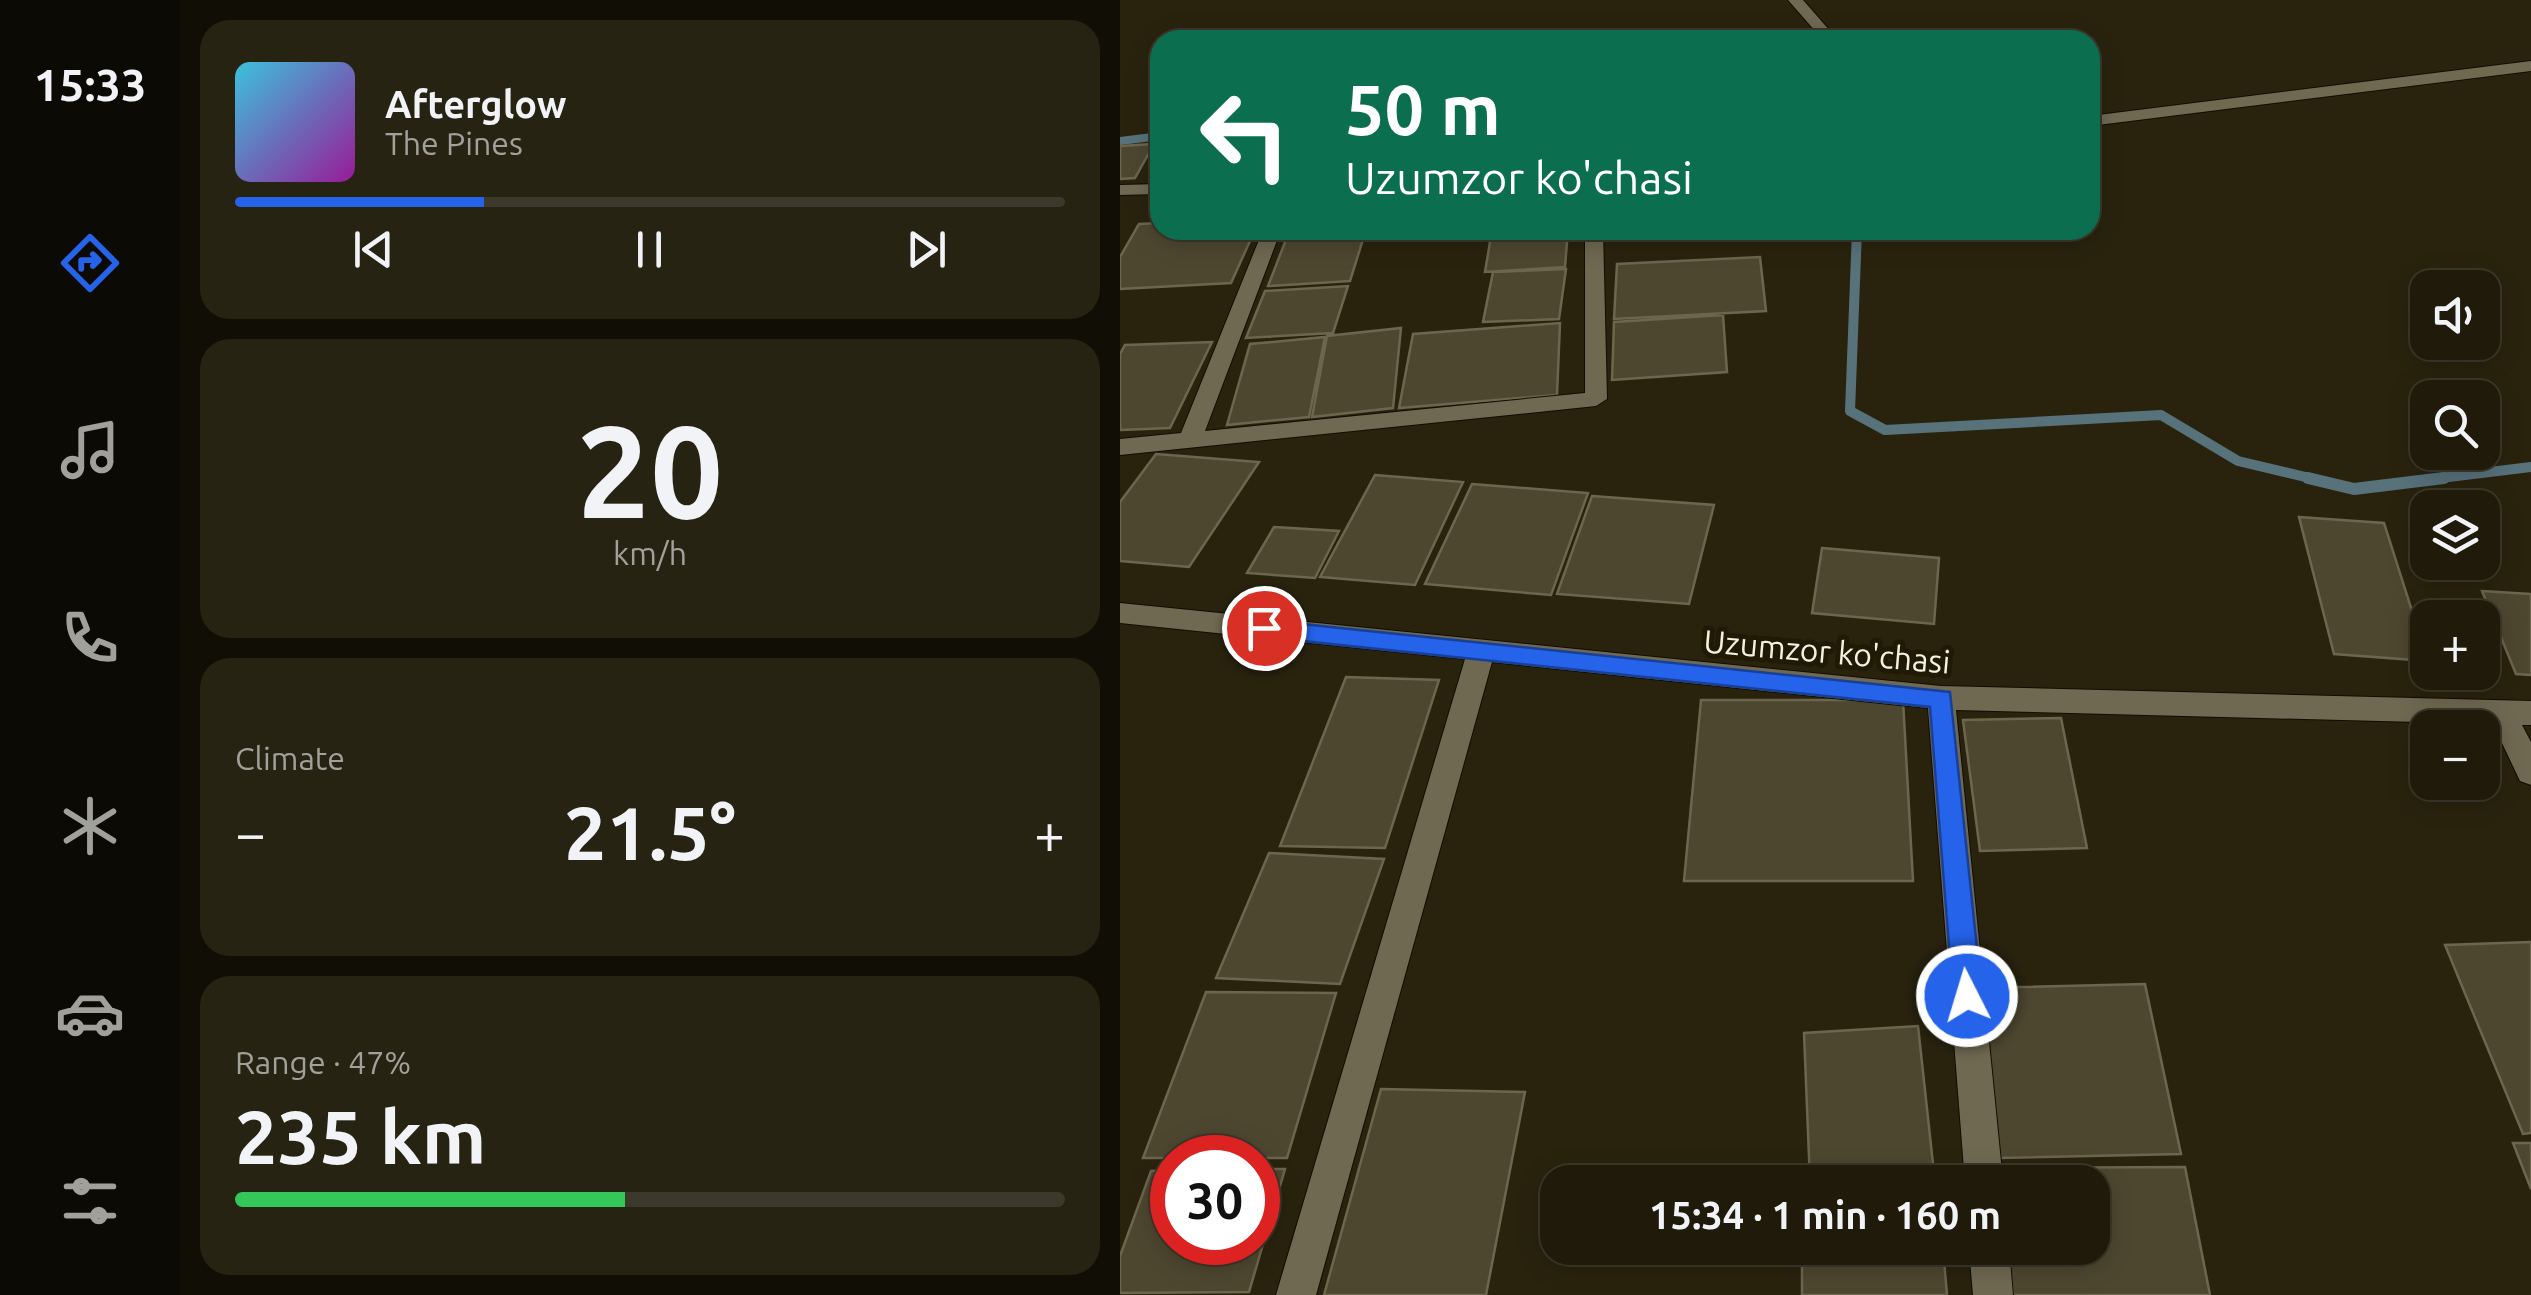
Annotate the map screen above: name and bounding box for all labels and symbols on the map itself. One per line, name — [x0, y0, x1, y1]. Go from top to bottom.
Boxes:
pin — [1222, 586, 1307, 671]
street label: Uzumzor ko'chasi — [1702, 622, 1952, 680]
position arrow — [1915, 944, 2019, 1048]
speed limit sign: 30 — [1150, 1135, 1280, 1265]

